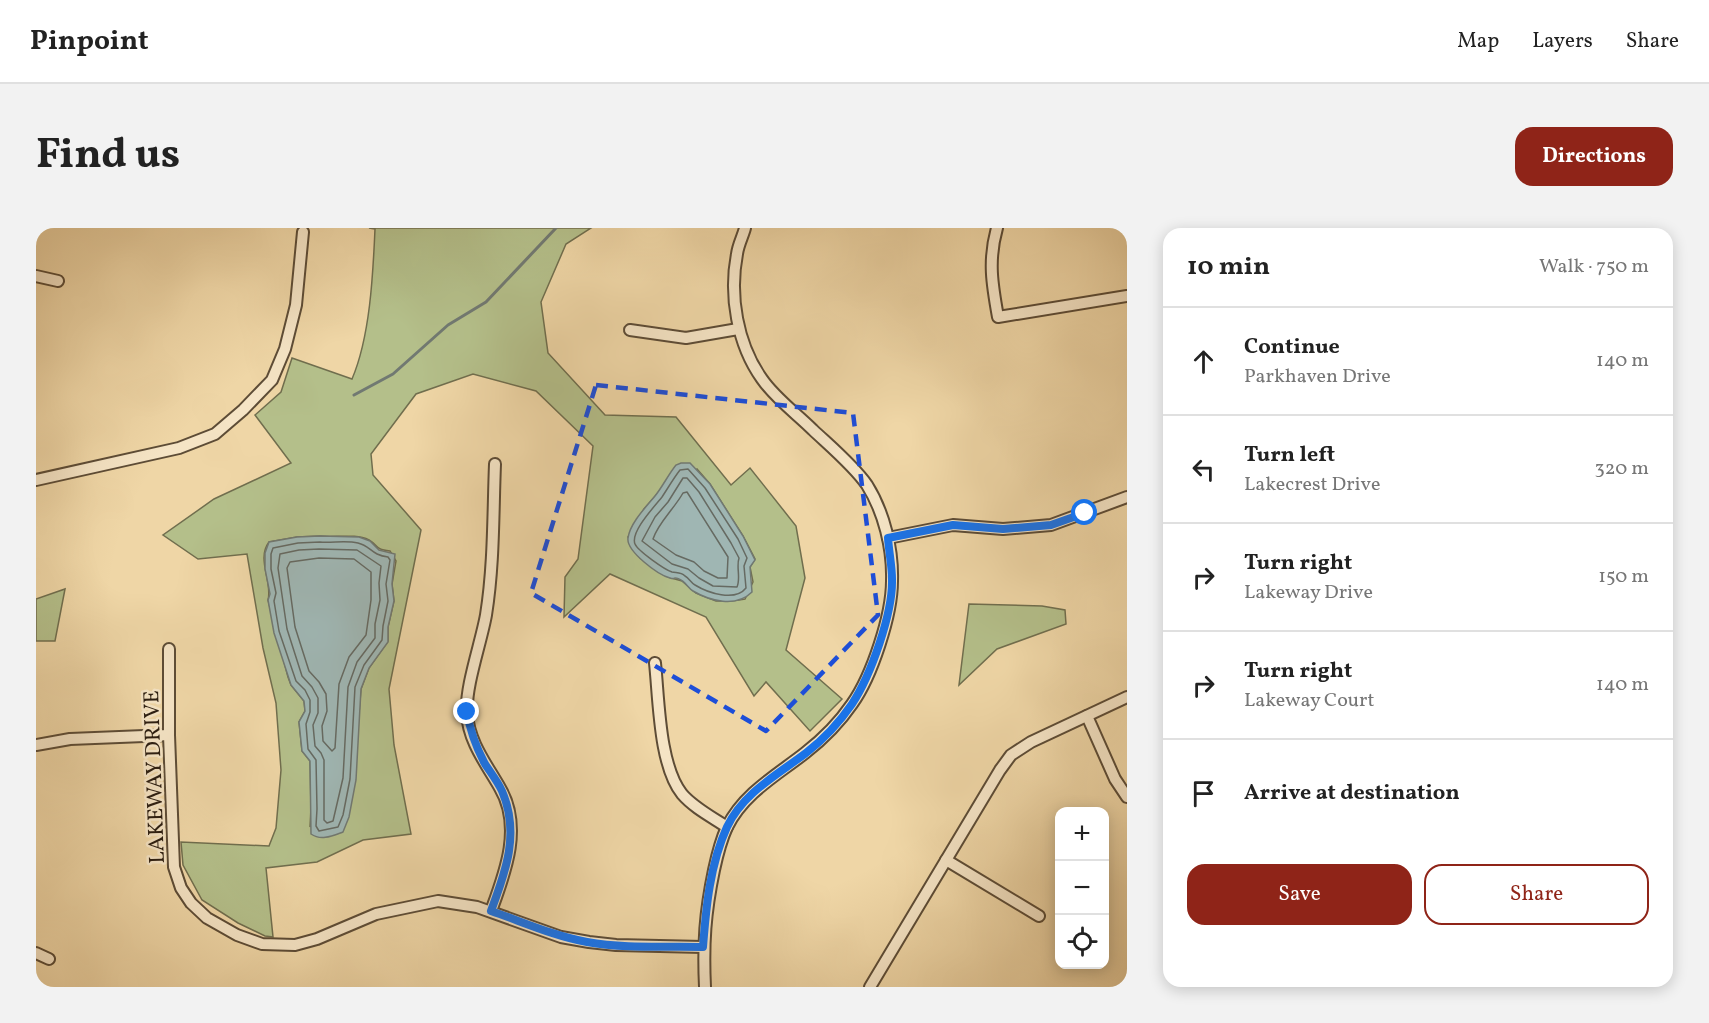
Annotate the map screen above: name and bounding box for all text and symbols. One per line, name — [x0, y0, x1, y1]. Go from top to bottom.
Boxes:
text: Pinpoint — [30, 22, 148, 61]
text: Map — [1457, 27, 1499, 56]
text: Layers — [1532, 27, 1593, 56]
text: Share — [1626, 27, 1679, 56]
text: Find us — [36, 127, 180, 186]
button: Directions — [1515, 127, 1673, 186]
text: 10 min — [1187, 249, 1270, 285]
text: Walk · 750 m — [1539, 253, 1649, 281]
text: Continue — [1244, 332, 1340, 363]
icon: ahead — [1187, 345, 1220, 378]
text: 140 m — [1596, 347, 1649, 375]
text: Parkhaven Drive — [1244, 363, 1391, 391]
text: Turn left — [1244, 440, 1335, 471]
icon: left — [1187, 453, 1220, 486]
text: 320 m — [1594, 455, 1649, 483]
text: Lakecrest Drive — [1244, 471, 1380, 499]
route start — [1071, 499, 1097, 525]
text: Turn right — [1244, 548, 1352, 579]
icon: right — [1187, 561, 1220, 594]
text: 150 m — [1598, 563, 1649, 591]
text: Lakeway Drive — [1244, 579, 1373, 607]
text: Turn right — [1244, 656, 1352, 687]
icon: right — [1187, 669, 1220, 702]
text: 140 m — [1596, 671, 1649, 699]
text: Lakeway Court — [1244, 687, 1374, 715]
street label: LAKEWAY DRIVE — [137, 690, 174, 864]
route end — [453, 698, 479, 724]
icon: arrive — [1187, 777, 1220, 810]
text: Arrive at destination — [1244, 778, 1460, 809]
map controls — [1055, 807, 1109, 969]
button: + — [1055, 807, 1109, 861]
button: − — [1055, 861, 1109, 915]
button: Save — [1187, 864, 1412, 925]
button: Share — [1424, 864, 1649, 925]
button: locate — [1055, 915, 1109, 969]

